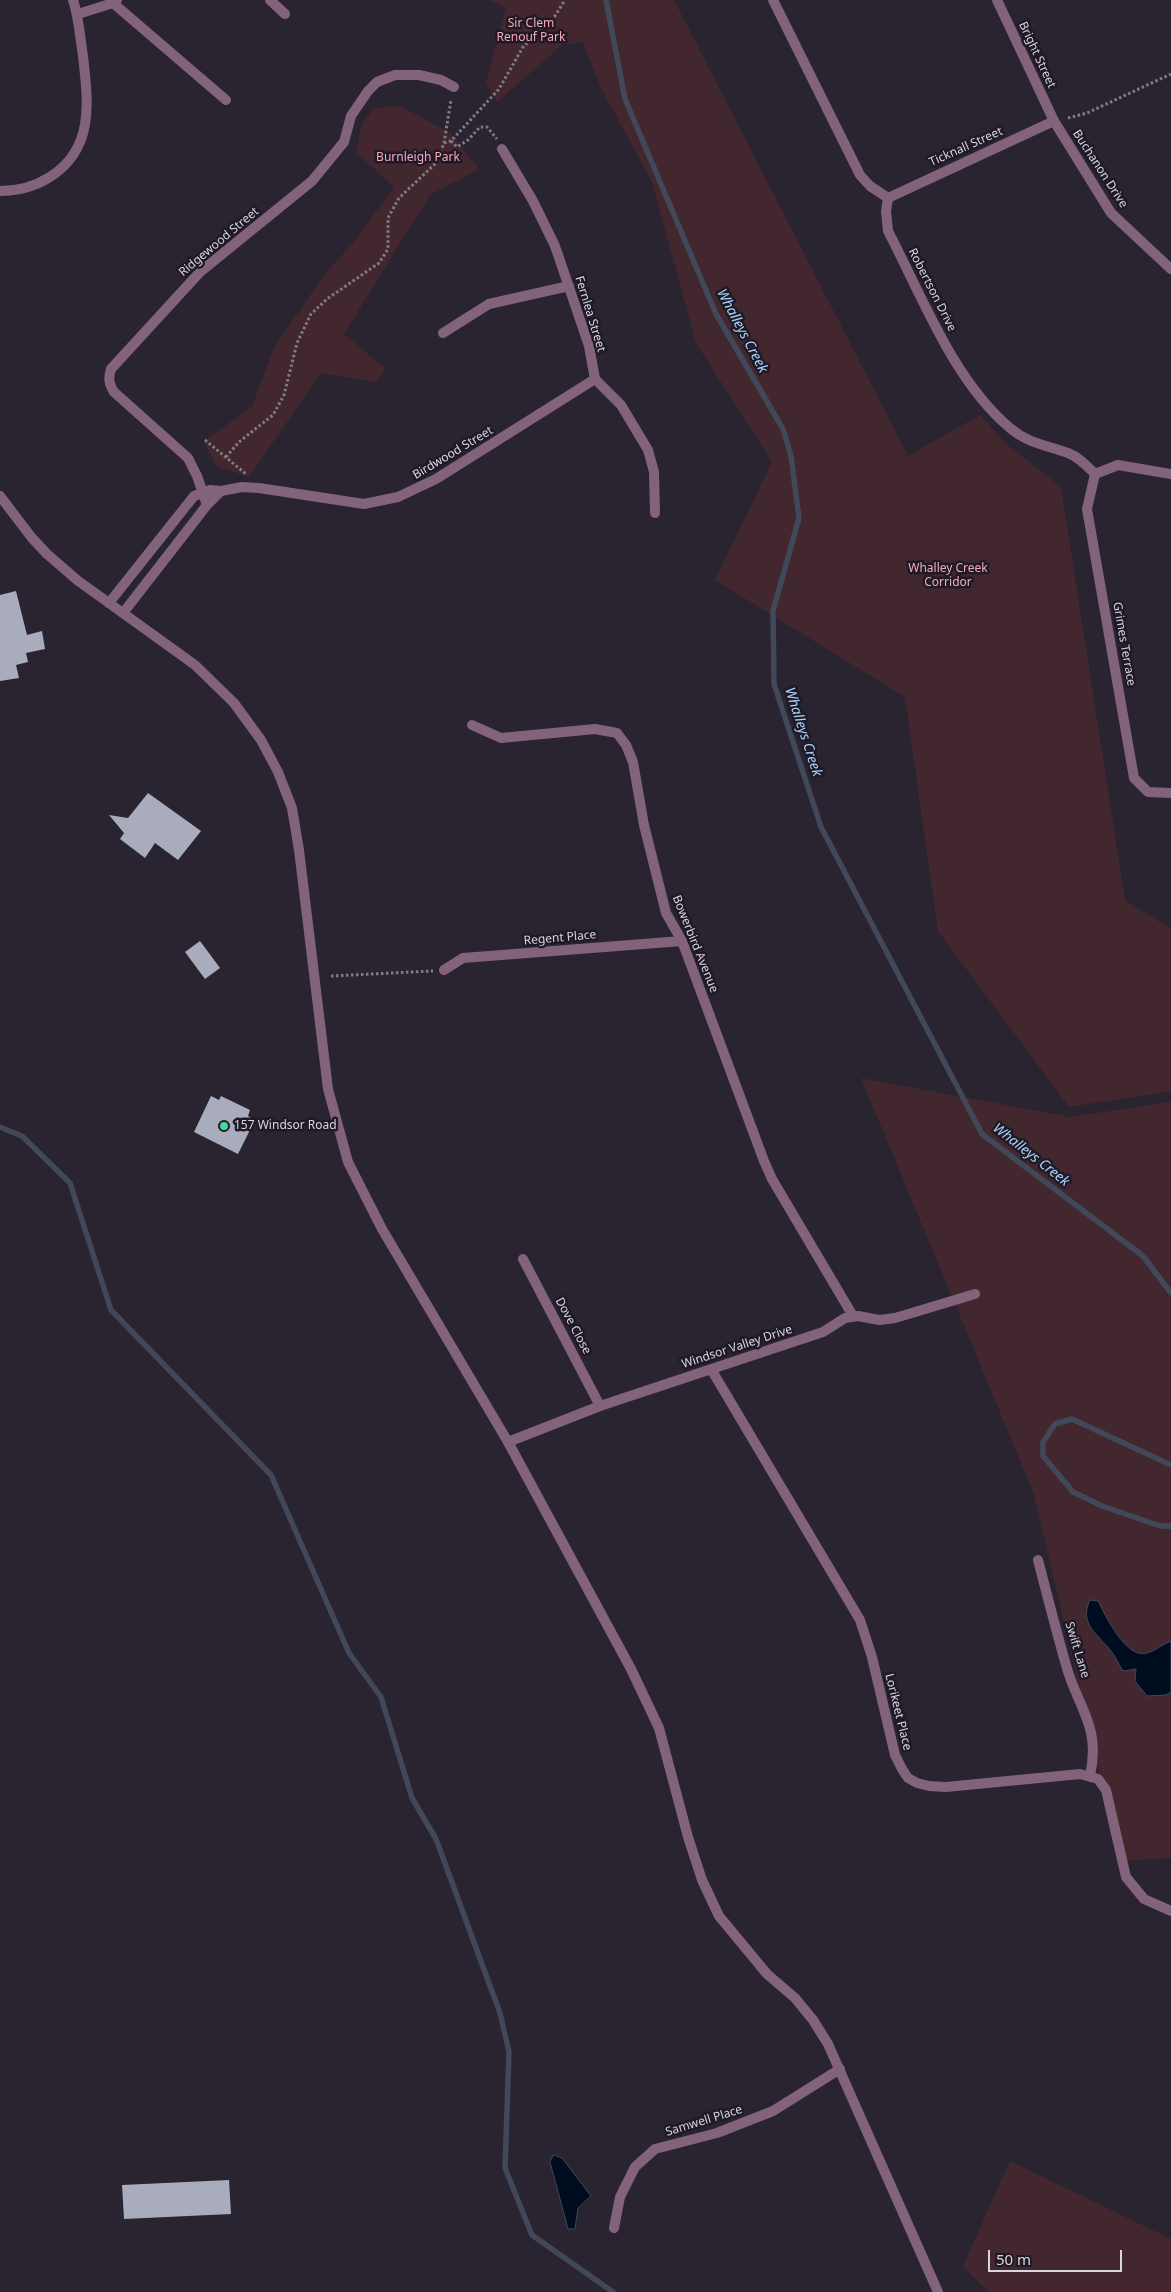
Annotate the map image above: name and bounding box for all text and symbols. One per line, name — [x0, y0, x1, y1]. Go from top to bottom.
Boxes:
park label: Sir Clem Renouf Park — [497, 17, 565, 45]
street label: Bright Street — [1015, 20, 1059, 90]
street label: Ticknall Street — [927, 124, 1005, 170]
street label: Buchanon Drive — [1069, 127, 1131, 211]
park label: Burnleigh Park — [376, 151, 460, 165]
street label: Ridgewood Street — [176, 204, 262, 280]
street label: Robertson Drive — [905, 246, 959, 334]
street label: Fernlea Street — [572, 274, 608, 354]
water label: Whalleys Creek — [713, 286, 771, 376]
street label: Birdwood Street — [410, 423, 496, 483]
park label: Whalley Creek Corridor — [908, 562, 988, 590]
street label: Grimes Terrace — [1110, 601, 1138, 687]
water label: Whalleys Creek — [781, 685, 825, 779]
street label: Bowerbird Avenue — [669, 893, 721, 995]
street label: Regent Place — [523, 928, 597, 948]
place label: 157 Windsor Road — [234, 1119, 337, 1133]
marker: 157 Windsor Road — [218, 1120, 230, 1132]
water label: Whalleys Creek — [989, 1120, 1073, 1190]
street label: Dove Close — [552, 1295, 594, 1357]
street label: Windsor Valley Drive — [680, 1322, 794, 1372]
street label: Swift Lane — [1062, 1620, 1092, 1680]
street label: Lorikeet Place — [882, 1672, 914, 1752]
street label: Samwell Place — [664, 2102, 744, 2140]
scale bar — [991, 2240, 1125, 2272]
text: 50 m — [996, 2249, 1031, 2269]

